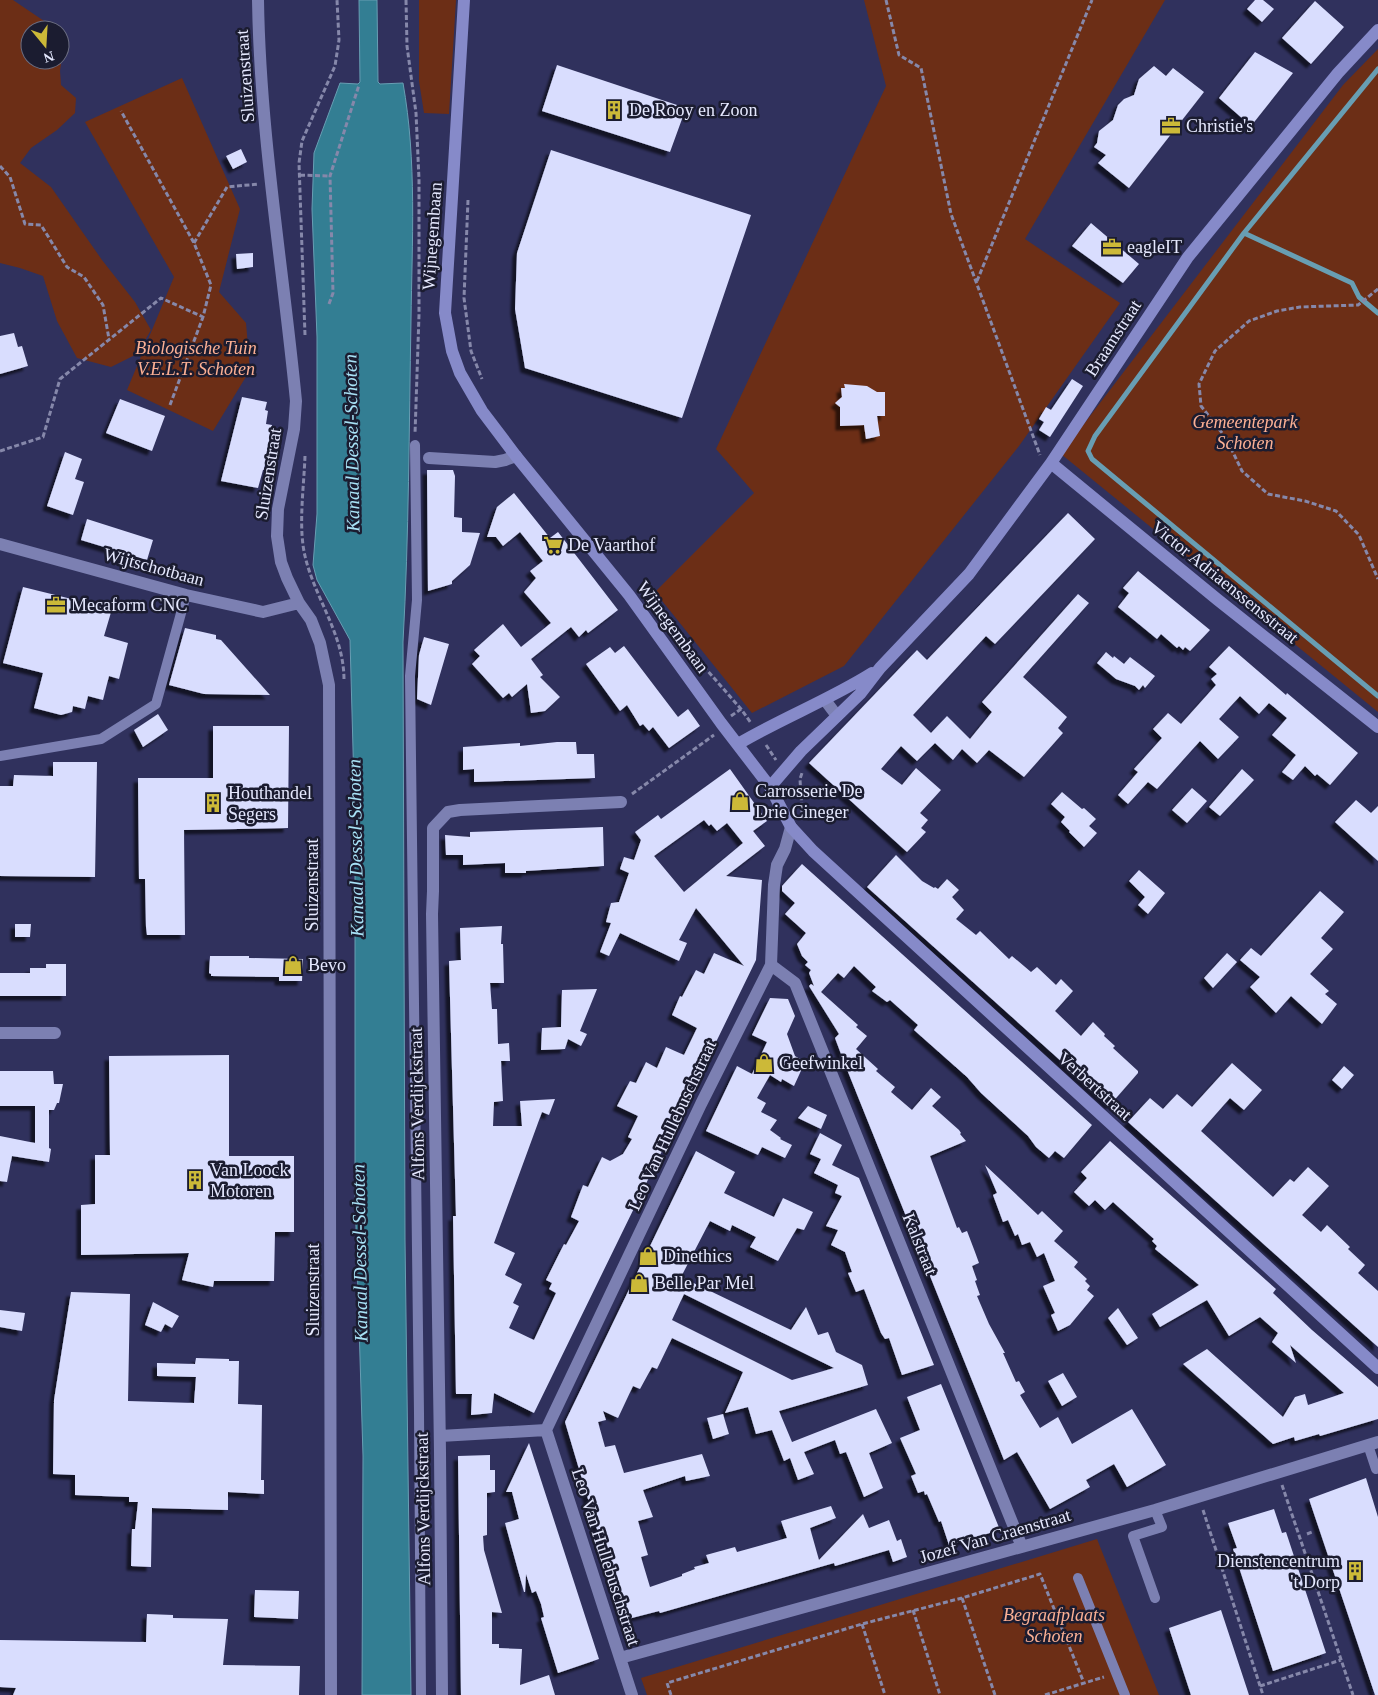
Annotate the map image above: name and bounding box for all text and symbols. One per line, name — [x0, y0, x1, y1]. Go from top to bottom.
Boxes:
north arrow — [20, 20, 70, 70]
street label: Sluizenstraat — [232, 29, 258, 123]
text: N — [42, 48, 56, 66]
building icon: De Rooy en Zoon — [603, 99, 625, 121]
place label: De Rooy en Zoon — [629, 100, 757, 120]
office icon: Christie's — [1160, 115, 1182, 137]
place label: Christie's — [1186, 116, 1253, 136]
street label: Wijnegembaan — [418, 181, 446, 291]
office icon: eagleIT — [1101, 236, 1123, 258]
place label: eagleIT — [1127, 237, 1182, 257]
street label: Braamstraat — [1081, 296, 1145, 380]
park label: Biologische Tuin V.E.L.T. Schoten — [135, 338, 257, 379]
water label: Kanaal Dessel-Schoten — [339, 354, 364, 533]
park label: Gemeentepark Schoten — [1193, 412, 1298, 453]
street label: Sluizenstraat — [251, 427, 285, 521]
street label: Victor Adriaenssensstraat — [1147, 517, 1303, 647]
supermarket icon: De Vaarthof — [542, 534, 564, 556]
place label: De Vaarthof — [568, 535, 655, 555]
street label: Wijtschotbaan — [102, 544, 206, 590]
street label: Wijnegembaan — [633, 577, 713, 677]
office icon: Mecaform CNC — [45, 594, 67, 616]
place label: Mecaform CNC — [71, 595, 187, 615]
water label: Kanaal Dessel-Schoten — [343, 759, 368, 938]
place label: Carrosserie De Drie Cineger — [755, 781, 862, 822]
place label: Houthandel Segers — [228, 783, 312, 824]
shop icon: Carrosserie De Drie Cineger — [729, 790, 751, 812]
building icon: Houthandel Segers — [202, 792, 224, 814]
street label: Sluizenstraat — [302, 839, 322, 931]
shop icon: Bevo — [282, 954, 304, 976]
place label: Bevo — [308, 955, 346, 975]
street label: Alfons Verdijckstraat — [406, 1027, 428, 1181]
street label: Leo Van Hullebuschstraat — [624, 1037, 720, 1213]
street label: Verbertstraat — [1054, 1048, 1136, 1124]
shop icon: Geefwinkel — [753, 1052, 775, 1074]
place label: Geefwinkel — [779, 1053, 863, 1073]
place label: Van Loock Motoren — [210, 1160, 288, 1201]
water label: Kanaal Dessel-Schoten — [347, 1164, 372, 1343]
building icon: Van Loock Motoren — [184, 1169, 206, 1191]
street label: Kalstraat — [899, 1210, 941, 1278]
street label: Sluizenstraat — [303, 1244, 323, 1336]
shop icon: Dinethics — [637, 1245, 659, 1267]
place label: Dinethics — [663, 1246, 732, 1266]
shop icon: Belle Par Mel — [628, 1272, 650, 1294]
place label: Belle Par Mel — [654, 1273, 754, 1293]
street label: Alfons Verdijckstraat — [412, 1432, 434, 1586]
street label: Leo Van Hullebuschstraat — [568, 1466, 644, 1648]
street label: Jozef Van Craenstraat — [917, 1505, 1073, 1567]
place label: Dienstencentrum 't Dorp — [1217, 1551, 1340, 1592]
building icon: Dienstencentrum 't Dorp — [1344, 1560, 1366, 1582]
park label: Begraafplaats Schoten — [1003, 1605, 1105, 1646]

